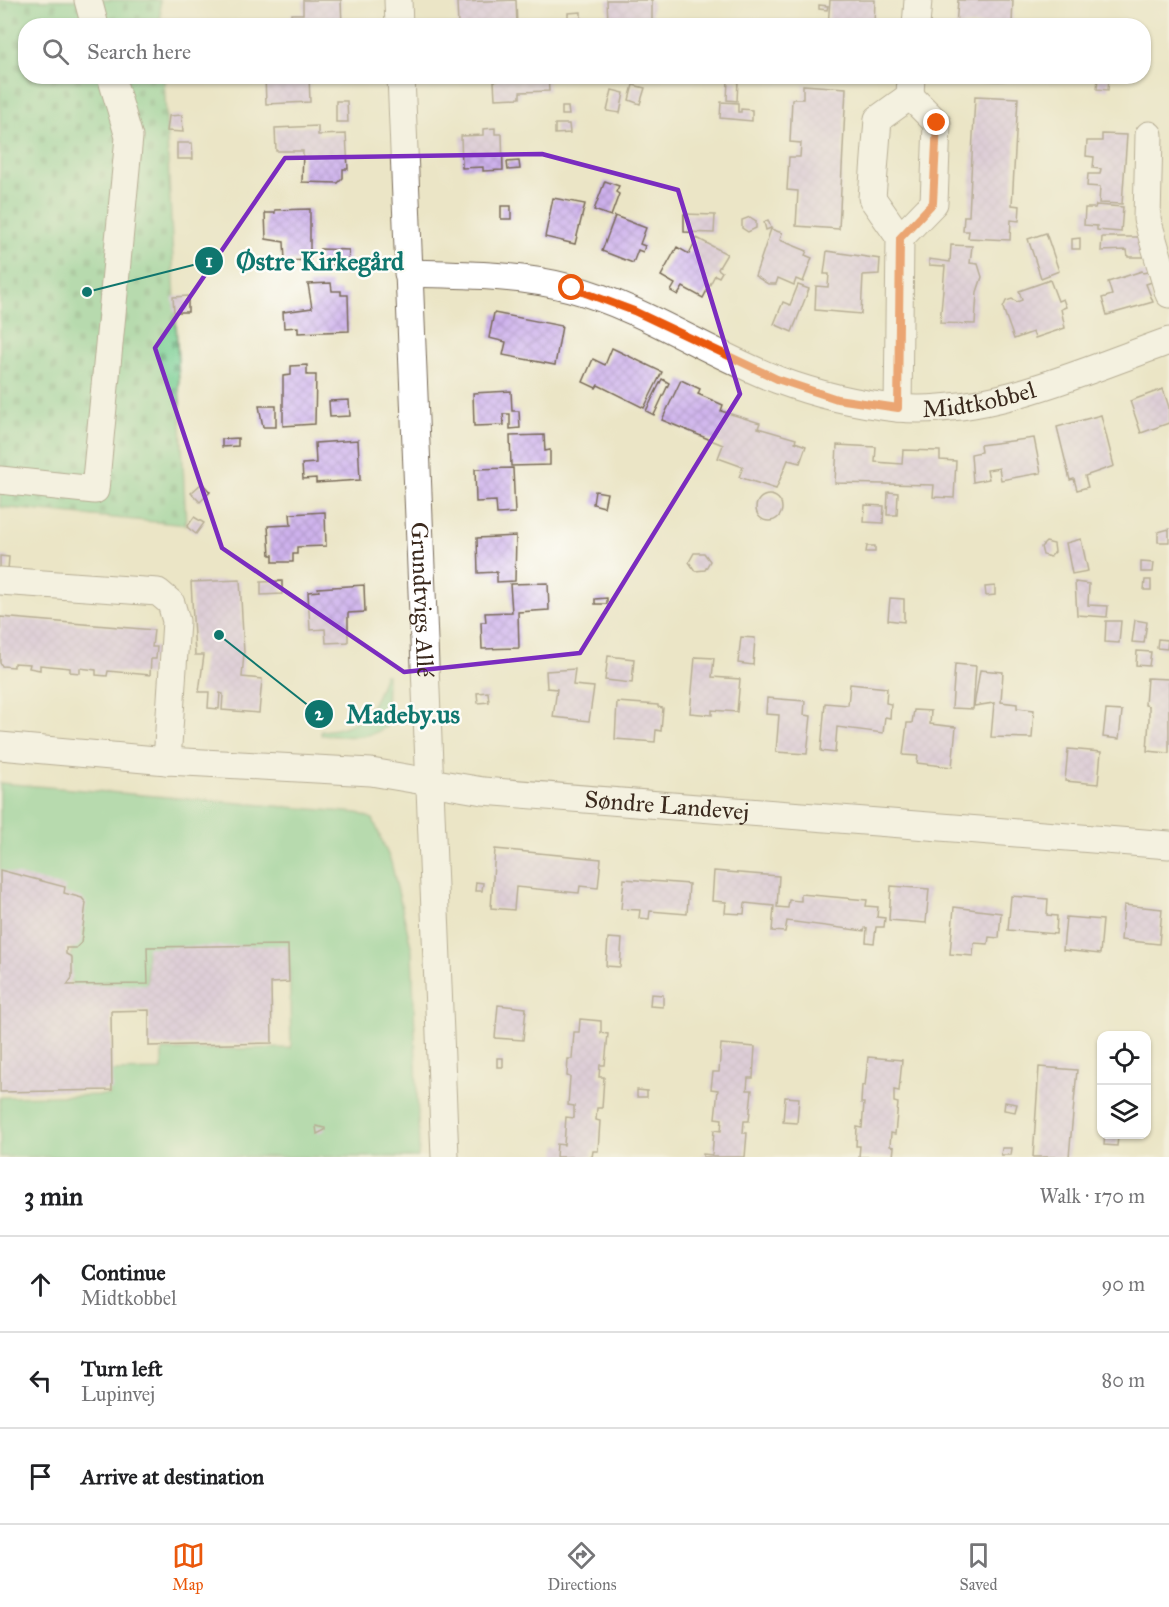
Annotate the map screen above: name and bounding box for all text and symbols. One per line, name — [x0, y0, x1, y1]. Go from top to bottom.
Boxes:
search box — [18, 18, 1151, 84]
icon: search — [39, 35, 72, 68]
text: Search here — [87, 38, 191, 65]
route end — [923, 109, 949, 135]
callout: Østre Kirkegård — [194, 239, 416, 283]
text: Østre Kirkegård — [236, 245, 405, 278]
text: 1 — [205, 250, 213, 272]
route start — [558, 274, 584, 300]
street label: Midtkobbel — [921, 374, 1040, 424]
street label: Grundtvigs Allé — [404, 521, 440, 678]
callout: Madeby.us — [304, 692, 472, 736]
text: Madeby.us — [346, 698, 460, 730]
text: 2 — [315, 703, 325, 725]
street label: Søndre Landevej — [583, 784, 750, 827]
map controls — [1097, 1031, 1151, 1139]
button: locate — [1097, 1031, 1151, 1085]
button: layers — [1097, 1085, 1151, 1139]
text: 3 min — [24, 1180, 83, 1212]
text: Walk · 170 m — [1040, 1184, 1145, 1208]
text: Continue — [81, 1259, 166, 1286]
icon: ahead — [24, 1268, 57, 1301]
text: 90 m — [1102, 1272, 1145, 1296]
text: Midtkobbel — [81, 1286, 177, 1310]
text: Turn left — [81, 1355, 163, 1382]
icon: left — [24, 1364, 57, 1397]
text: 80 m — [1102, 1368, 1145, 1392]
text: Lupinvej — [81, 1382, 155, 1406]
icon: arrive — [24, 1460, 57, 1493]
text: Arrive at destination — [81, 1463, 264, 1490]
tab: Map — [172, 1539, 205, 1594]
tab: Directions — [548, 1539, 616, 1594]
tab: Saved — [959, 1539, 997, 1594]

